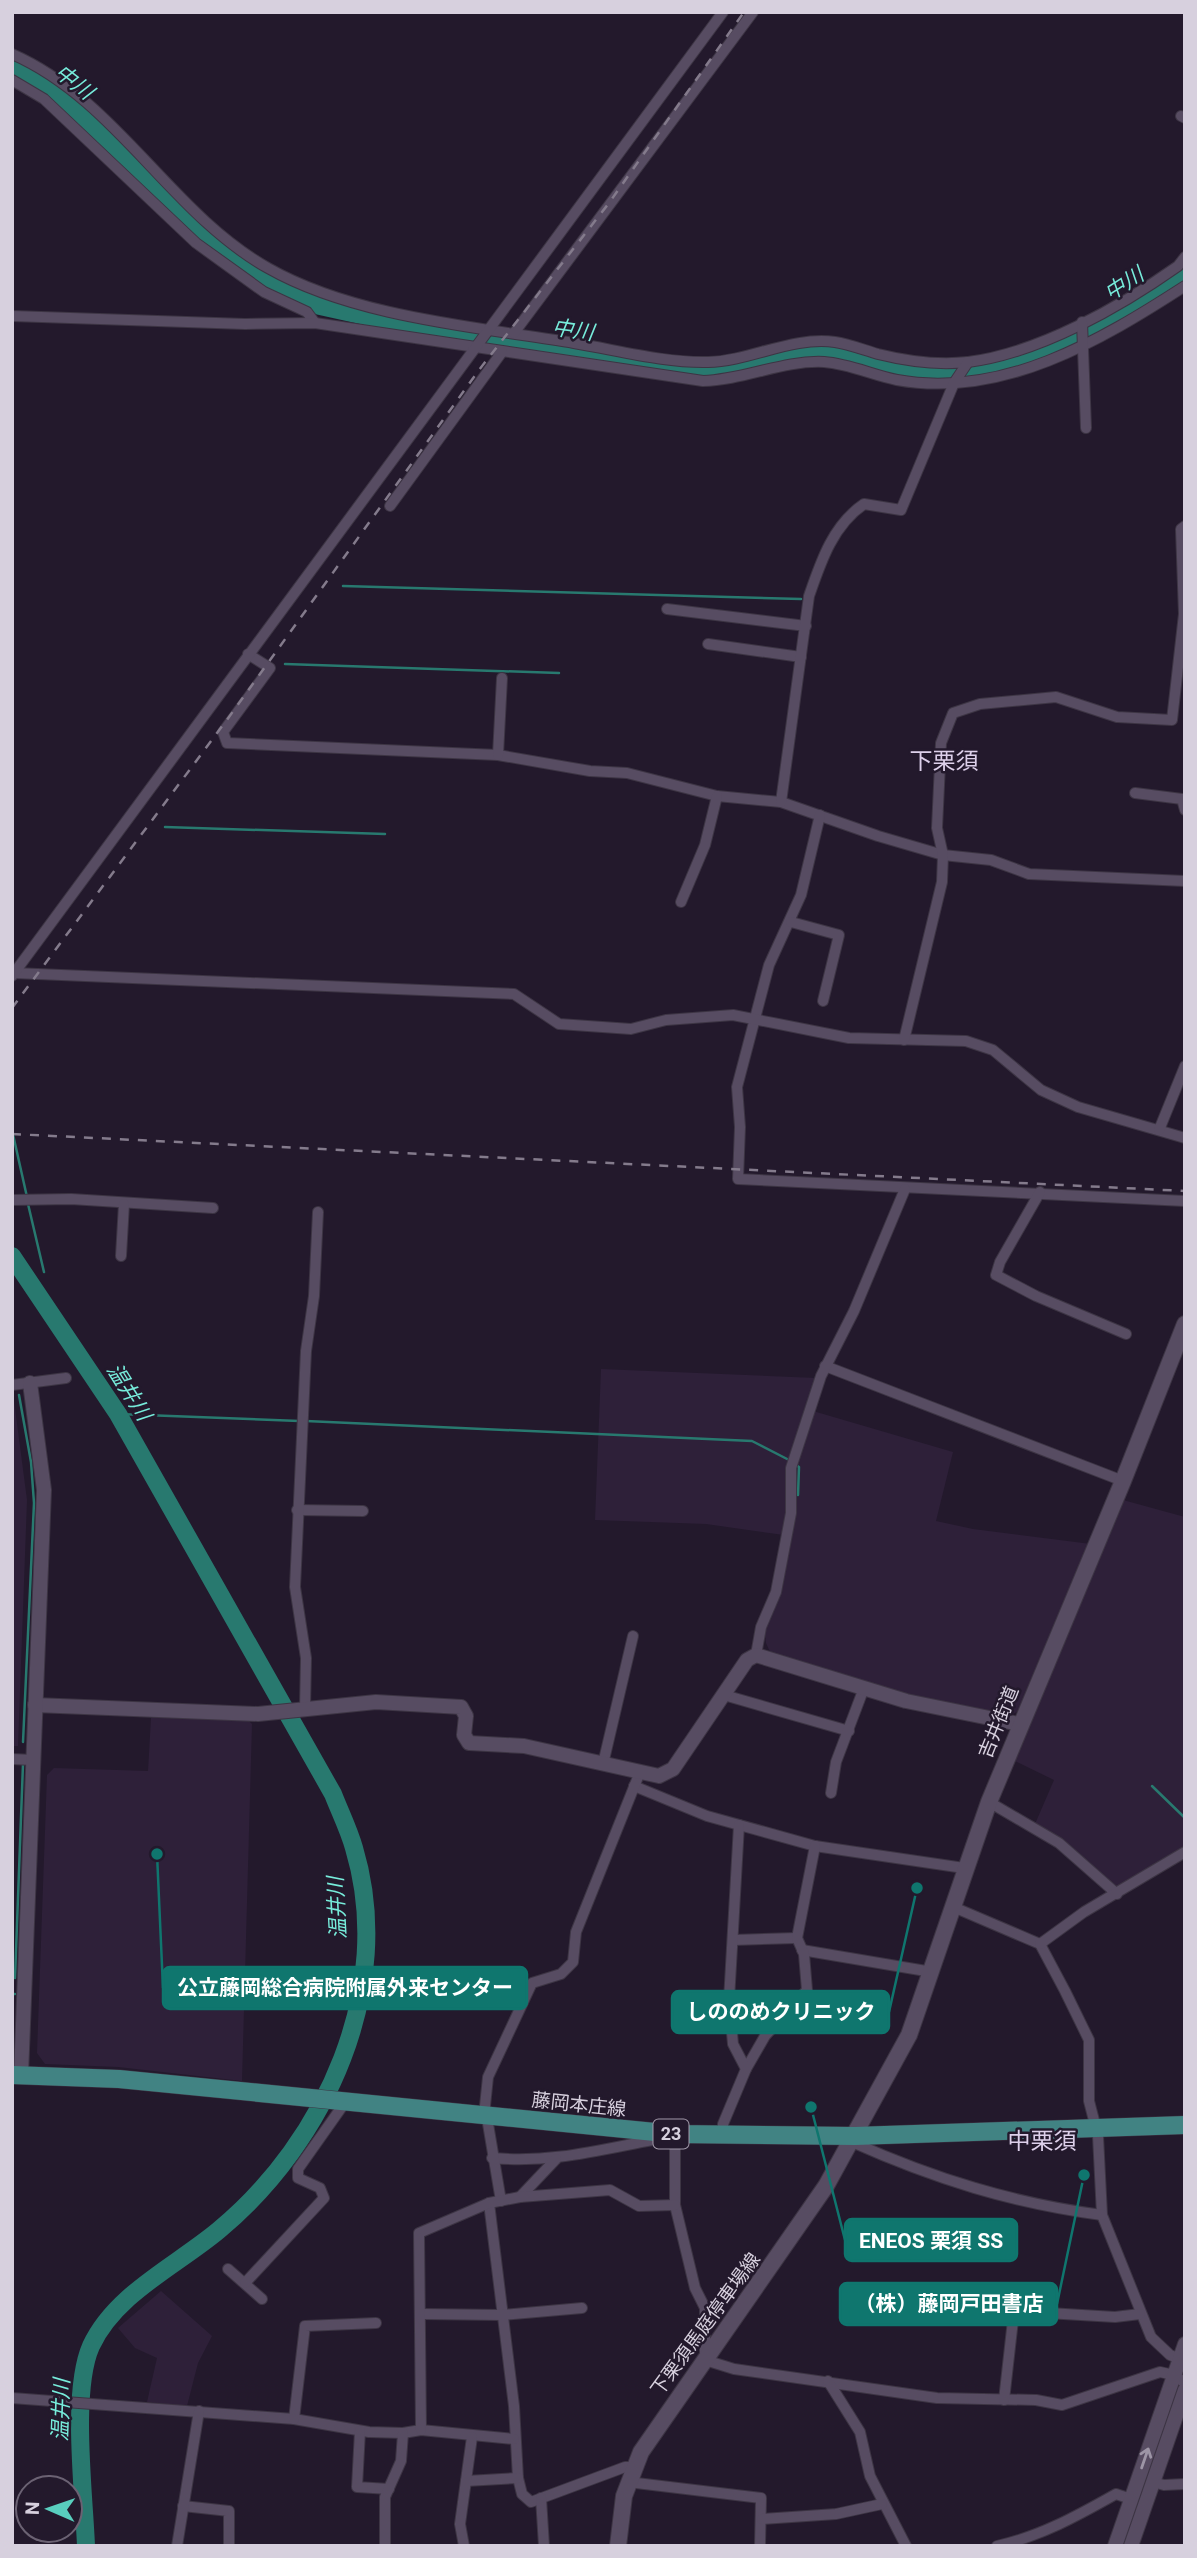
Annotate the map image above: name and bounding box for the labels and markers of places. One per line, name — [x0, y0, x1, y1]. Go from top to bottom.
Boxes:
callout: 公立藤岡総合病院附属外来センター — [163, 1967, 527, 2009]
callout: しののめクリニック — [672, 1991, 889, 2033]
callout: ENEOS 栗須 SS — [845, 2219, 1017, 2261]
callout: （株）藤岡戸田書店 — [840, 2283, 1057, 2325]

